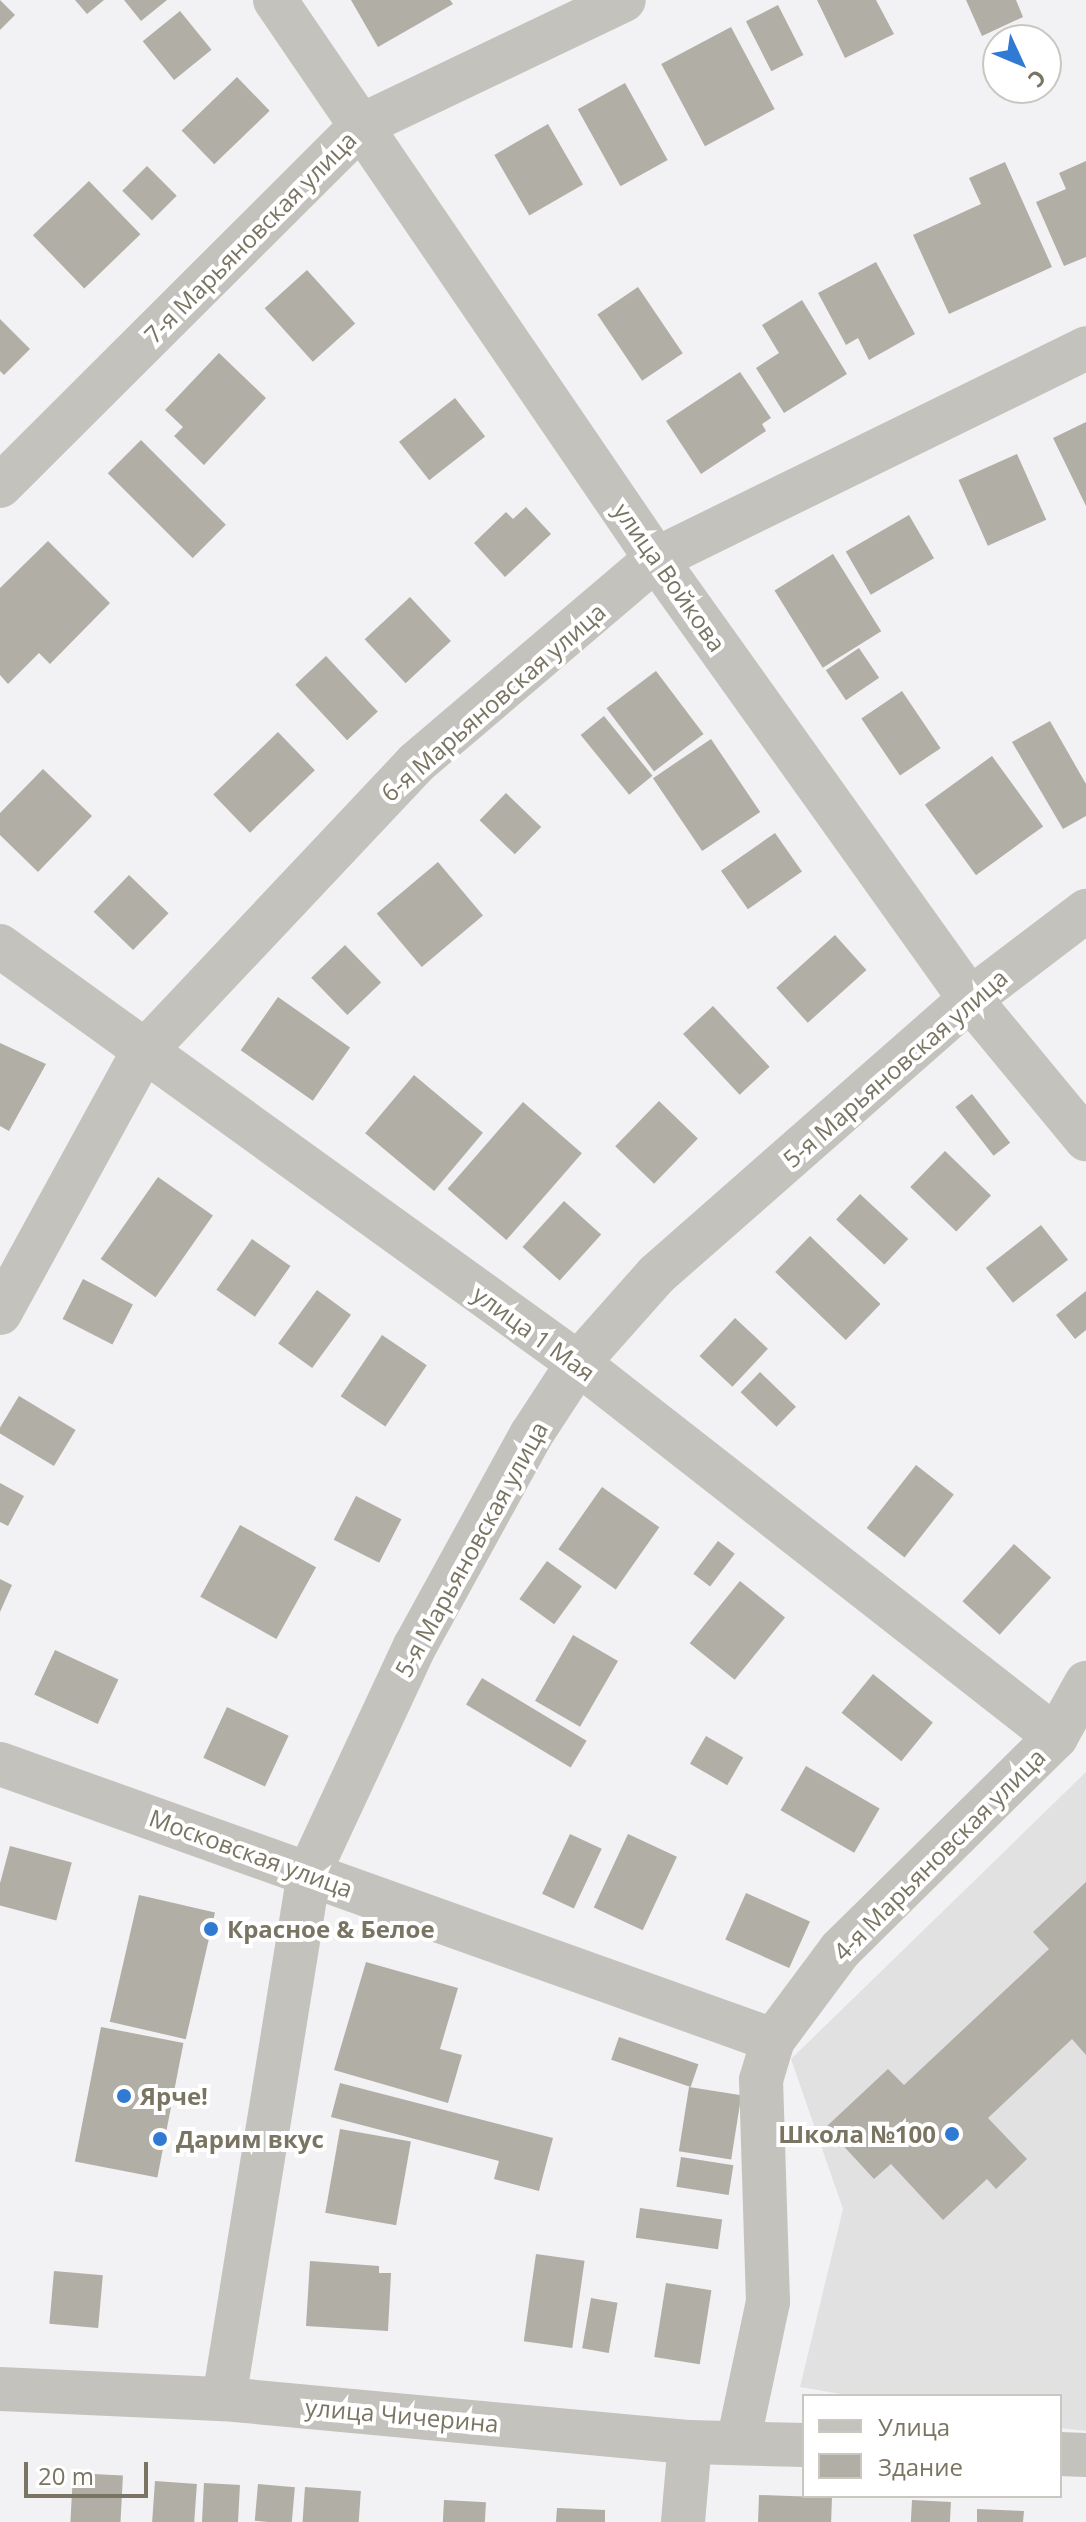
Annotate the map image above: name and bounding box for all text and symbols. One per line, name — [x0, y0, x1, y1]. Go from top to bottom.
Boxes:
north arrow — [982, 24, 1062, 104]
text: С — [1022, 64, 1053, 95]
street label: 7-я Марьяновская улица — [138, 125, 362, 349]
street label: улица Войкова — [608, 497, 732, 657]
street label: 6-я Марьяновская улица — [375, 597, 611, 807]
street label: 5-я Марьяновская улица — [777, 963, 1013, 1173]
street label: улица 1 Мая — [467, 1279, 601, 1387]
street label: 5-я Марьяновская улица — [389, 1416, 553, 1682]
street label: 4-я Марьяновская улица — [827, 1742, 1051, 1966]
street label: Московская улица — [145, 1803, 357, 1903]
place label: Красное & Белое — [227, 1915, 435, 1943]
marker: Красное & Белое — [202, 1920, 220, 1938]
place label: Ярче! — [140, 2082, 208, 2110]
marker: Ярче! — [115, 2087, 133, 2105]
place label: Школа №100 — [778, 2120, 936, 2148]
place label: Дарим вкус — [176, 2125, 324, 2153]
marker: Школа №100 — [943, 2125, 961, 2143]
marker: Дарим вкус — [151, 2130, 169, 2148]
street label: улица Чичерина — [304, 2392, 500, 2438]
legend — [802, 2394, 1062, 2498]
text: Улица — [878, 2410, 950, 2443]
scale bar — [28, 2446, 152, 2496]
text: Здание — [878, 2450, 963, 2483]
text: 20 m — [38, 2459, 94, 2492]

